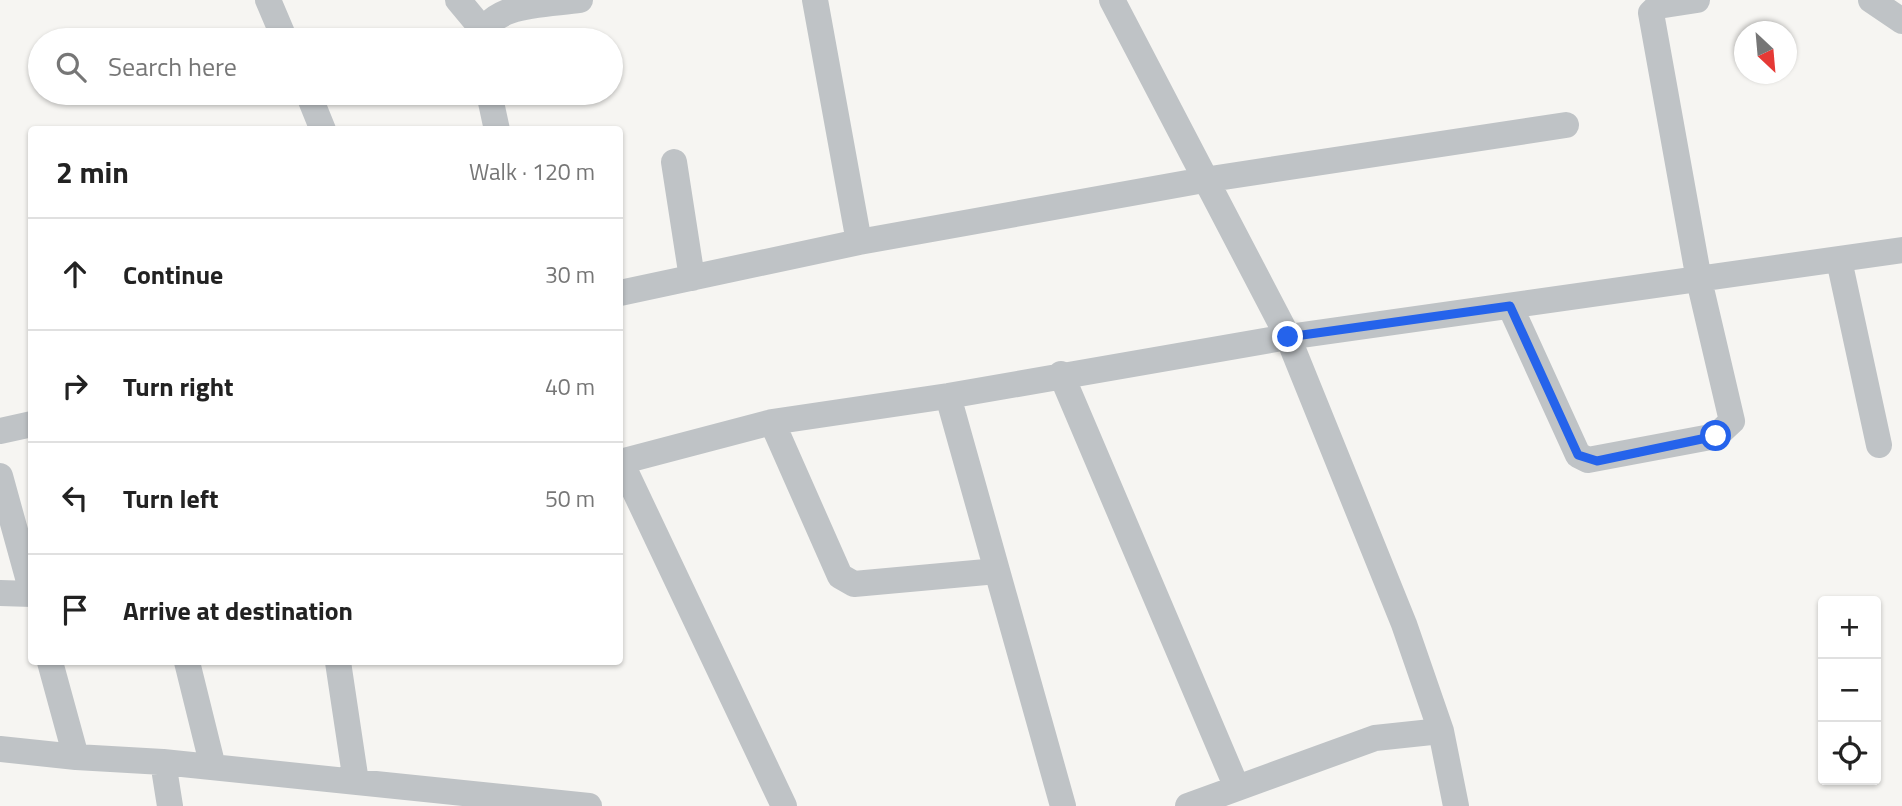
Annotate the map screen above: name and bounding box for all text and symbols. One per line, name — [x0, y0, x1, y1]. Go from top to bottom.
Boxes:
north arrow — [1734, 21, 1797, 84]
search box — [28, 28, 623, 105]
text: Search here — [108, 47, 237, 86]
icon: search — [52, 48, 90, 86]
text: 2 min — [56, 149, 129, 195]
text: Walk · 120 m — [469, 154, 595, 189]
icon: ahead — [56, 255, 94, 293]
text: Continue — [123, 255, 223, 294]
text: 30 m — [545, 257, 595, 292]
route end — [1272, 321, 1303, 352]
icon: right — [56, 367, 94, 405]
text: Turn right — [123, 367, 234, 406]
text: 40 m — [545, 369, 595, 404]
route start — [1700, 420, 1731, 451]
icon: left — [56, 479, 94, 517]
text: Turn left — [123, 479, 218, 518]
text: 50 m — [545, 481, 595, 516]
icon: arrive — [56, 591, 94, 629]
text: Arrive at destination — [123, 591, 353, 630]
map controls — [1818, 596, 1881, 785]
button: + — [1818, 596, 1881, 659]
button: − — [1818, 659, 1881, 722]
button: locate — [1818, 722, 1881, 785]

